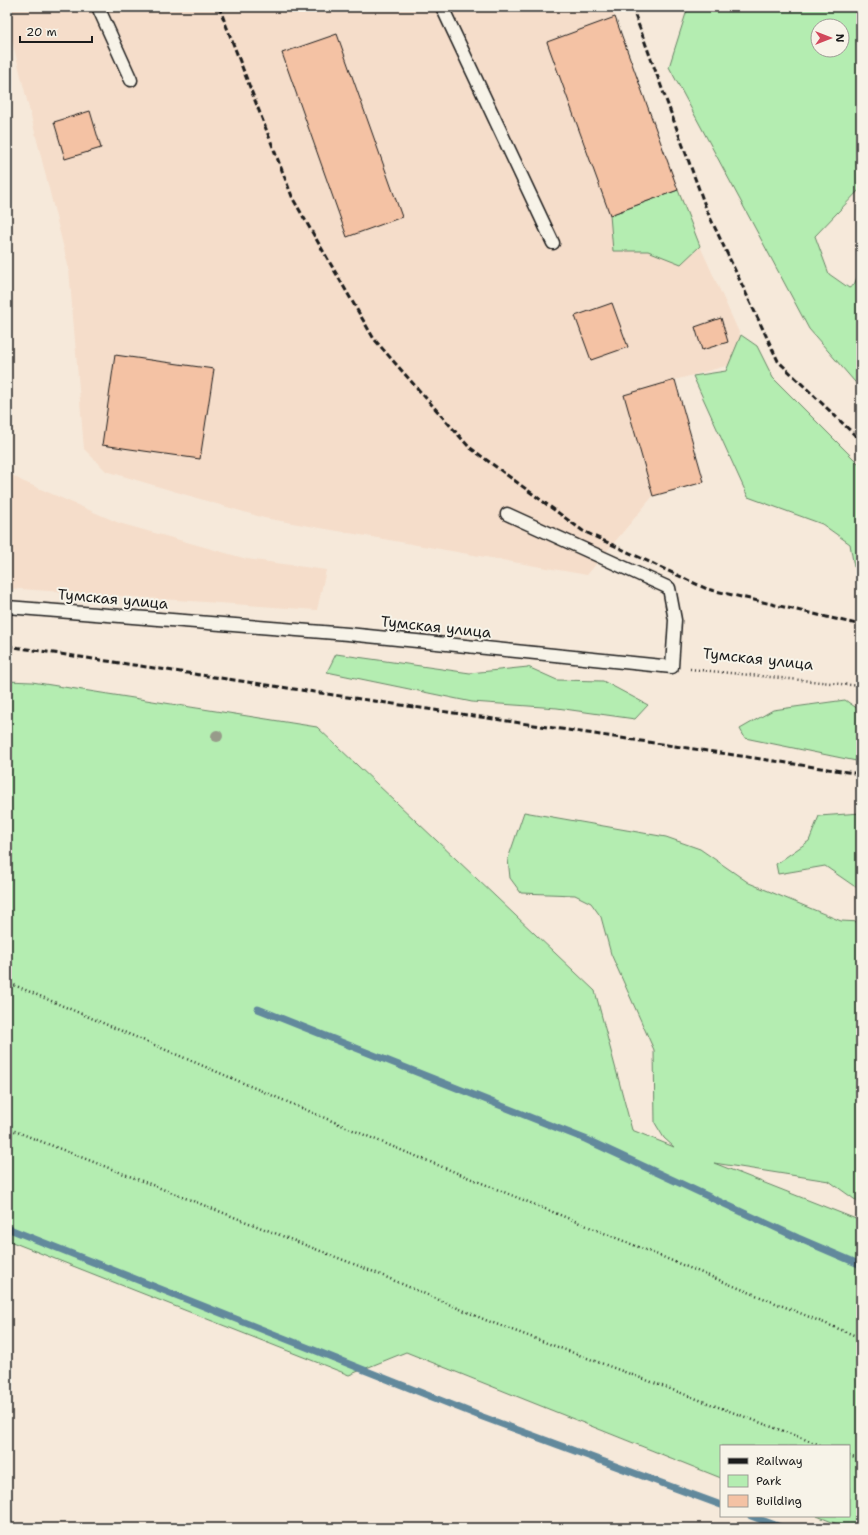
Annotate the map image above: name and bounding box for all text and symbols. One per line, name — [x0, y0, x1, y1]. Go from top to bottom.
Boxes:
scale bar — [20, 18, 92, 44]
north arrow — [810, 18, 850, 58]
text: 20 m — [26, 24, 57, 40]
text: N — [832, 34, 847, 43]
street label: Тумская улица — [57, 584, 170, 614]
street label: Тумская улица — [380, 611, 493, 643]
street label: Тумская улица — [702, 643, 815, 675]
legend — [720, 1445, 850, 1517]
text: Railway — [756, 1453, 803, 1469]
text: Park — [756, 1473, 782, 1489]
text: Building — [756, 1493, 802, 1509]

